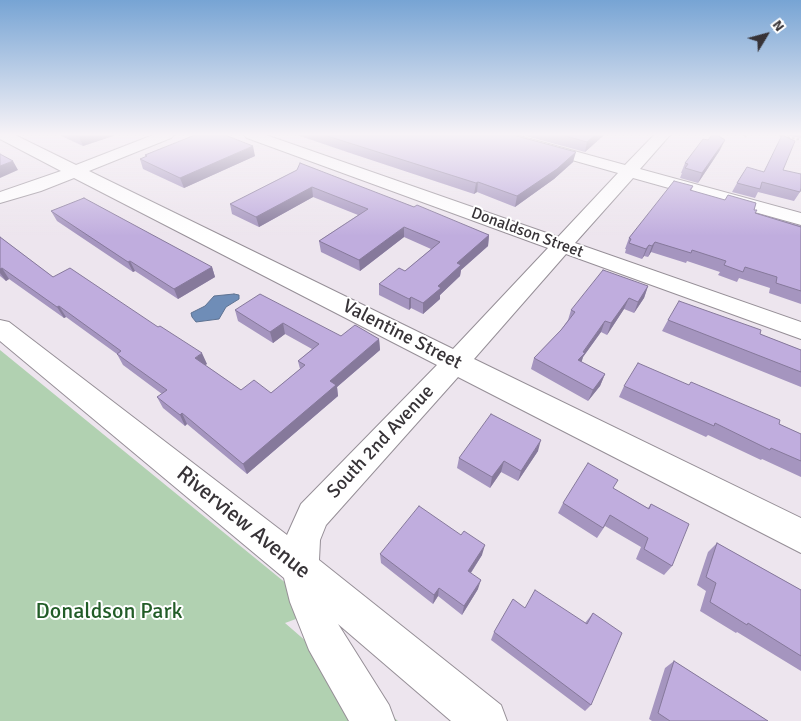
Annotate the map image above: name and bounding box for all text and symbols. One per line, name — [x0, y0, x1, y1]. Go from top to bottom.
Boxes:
north arrow — [741, 10, 791, 60]
text: N — [769, 17, 788, 35]
street label: Donaldson Street — [468, 204, 586, 262]
street label: Valentine Street — [339, 295, 465, 375]
street label: South 2nd Avenue — [323, 381, 439, 503]
street label: Riverview Avenue — [171, 461, 315, 585]
park label: Donaldson Park — [35, 599, 183, 625]

